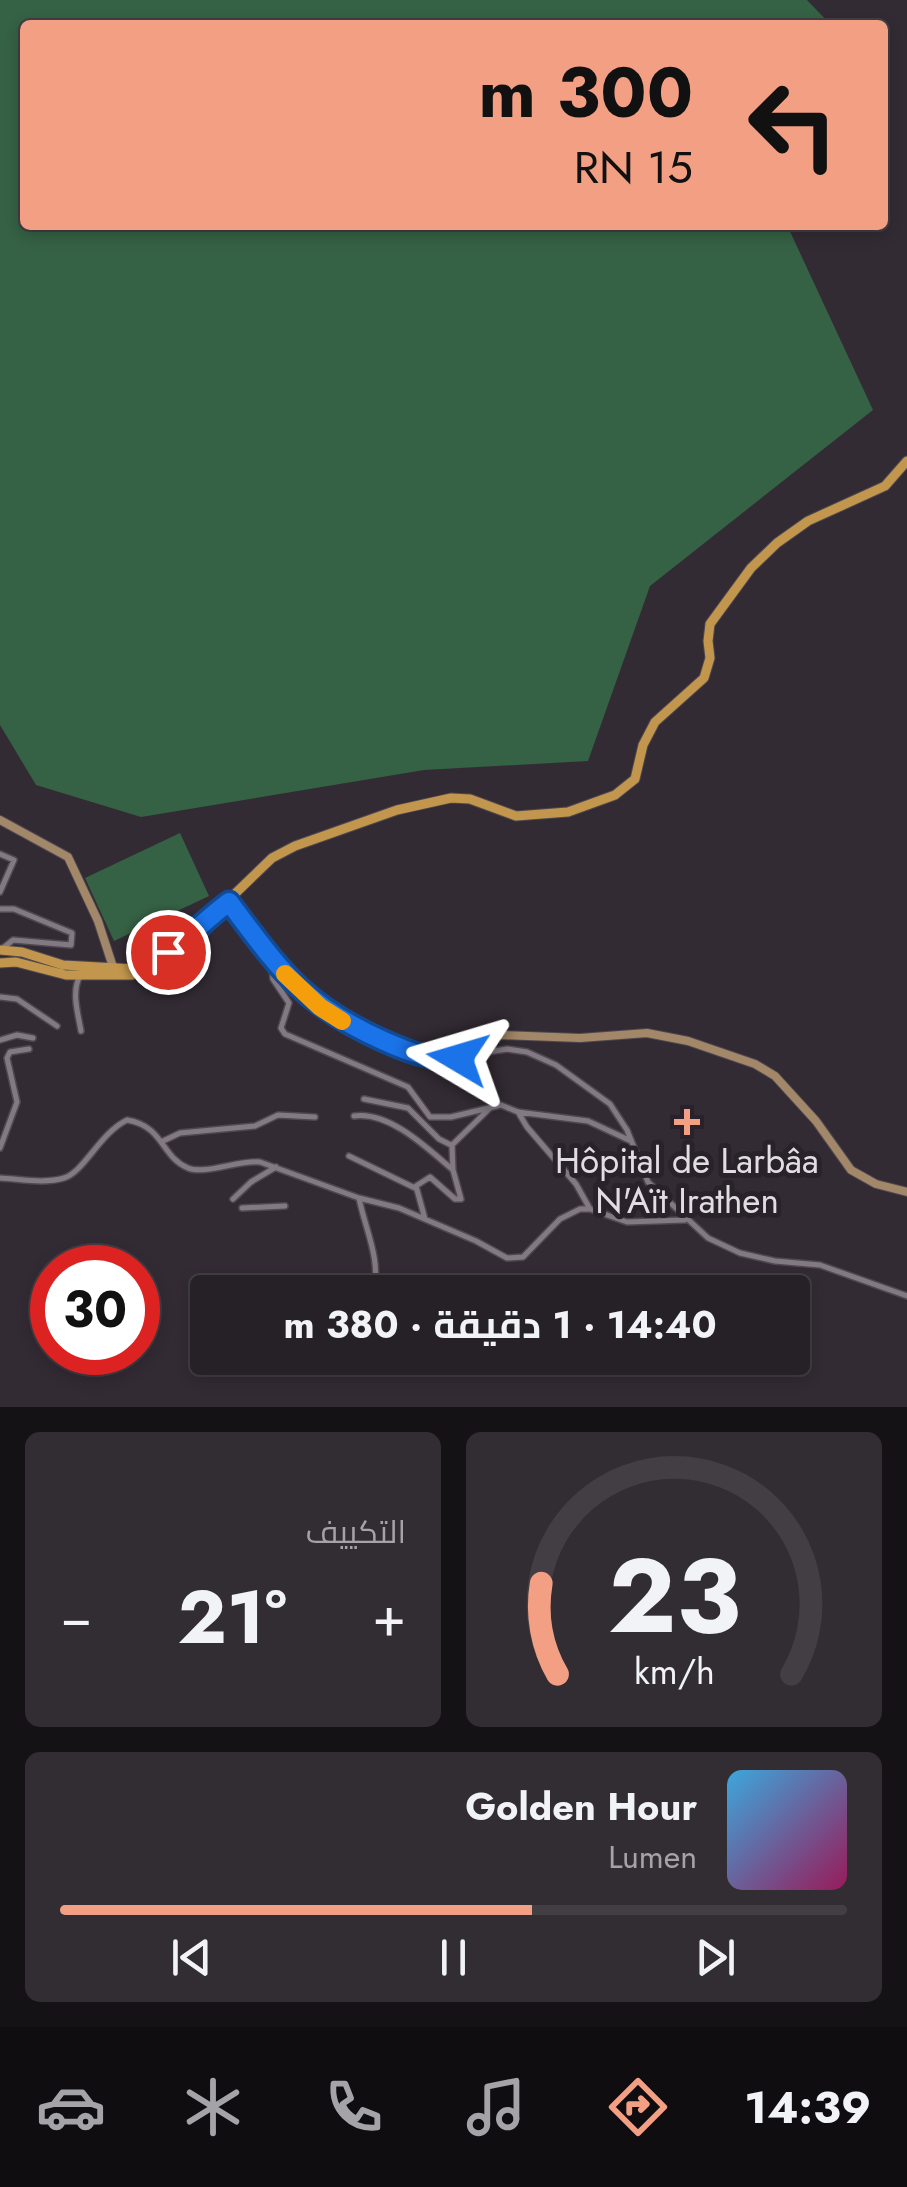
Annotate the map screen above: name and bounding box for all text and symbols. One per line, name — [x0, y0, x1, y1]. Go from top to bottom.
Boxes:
text: 300 m — [478, 42, 693, 143]
icon: left — [728, 60, 858, 190]
text: RN 15 — [574, 135, 693, 200]
pin — [126, 910, 211, 995]
icon: arrive — [141, 925, 196, 980]
position arrow — [406, 1006, 510, 1110]
marker: Hôpital de Larbâa N'Aït Irathen — [674, 1109, 700, 1135]
place label: Hôpital de Larbâa N'Aït Irathen — [555, 1136, 819, 1226]
speed limit sign: 30 — [30, 1245, 160, 1375]
text: 14:40 · 1 دقيقة · 380 m — [283, 1297, 717, 1352]
text: التكييف — [306, 1509, 406, 1555]
text: 23 — [608, 1521, 740, 1671]
text: 21° — [177, 1563, 287, 1671]
text: − — [60, 1577, 92, 1657]
text: + — [372, 1577, 406, 1657]
text: km/h — [634, 1646, 714, 1697]
text: Golden Hour — [465, 1779, 697, 1834]
text: Lumen — [608, 1834, 697, 1880]
icon: previous — [164, 1930, 219, 1985]
icon: pause — [426, 1930, 481, 1985]
icon: next — [688, 1930, 743, 1985]
icon: car — [36, 2072, 106, 2142]
icon: climate — [178, 2072, 248, 2142]
icon: phone — [319, 2072, 389, 2142]
icon: music — [461, 2072, 531, 2142]
icon: directions — [603, 2072, 673, 2142]
text: 14:39 — [744, 2075, 871, 2140]

